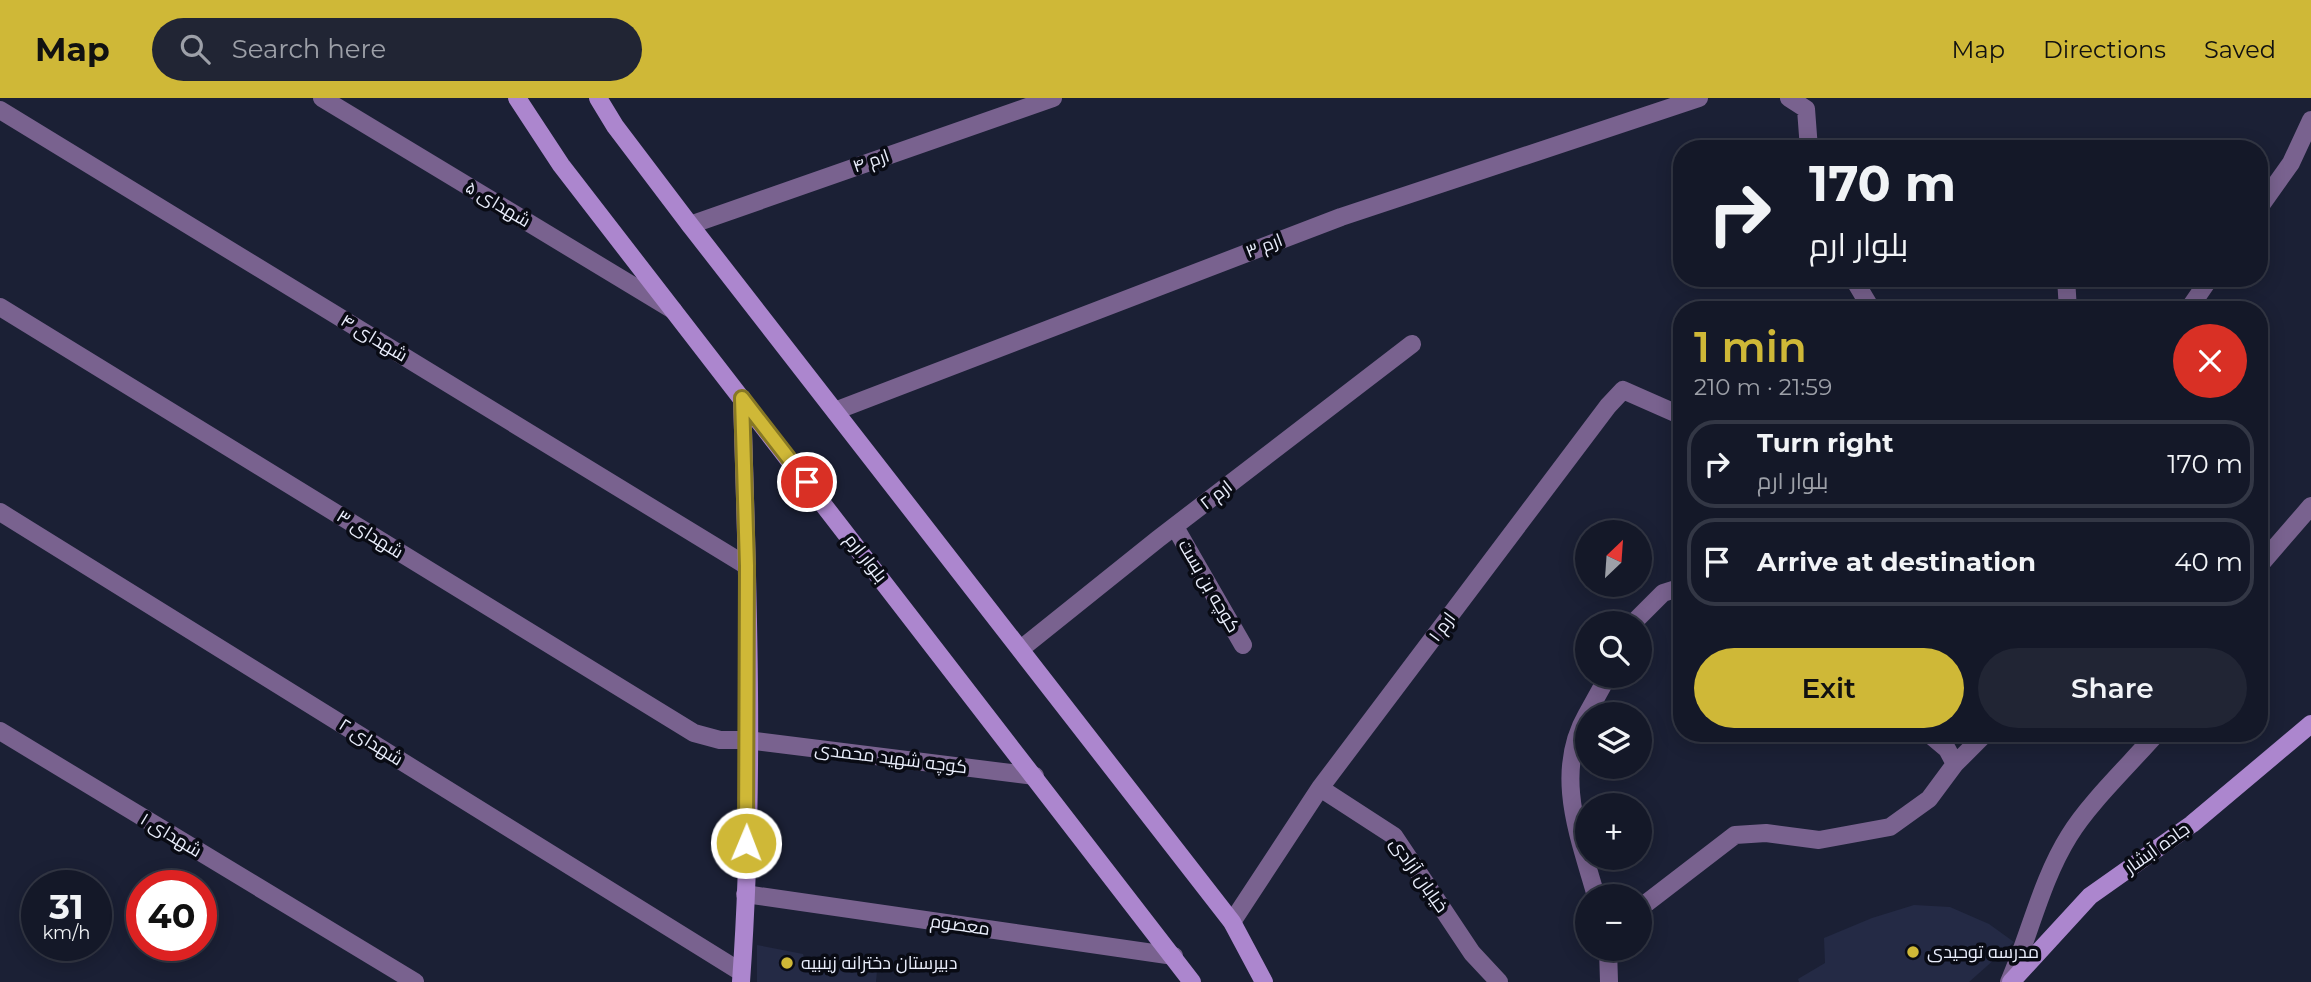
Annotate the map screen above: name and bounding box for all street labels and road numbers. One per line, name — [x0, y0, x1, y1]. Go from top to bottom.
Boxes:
street label: ارم ۴ — [850, 144, 893, 178]
street label: شهدای ۵ — [462, 176, 534, 232]
street label: ارم ۳ — [1242, 229, 1286, 264]
street label: شهدای ۴ — [337, 310, 411, 366]
street label: ارم ۲ — [1195, 476, 1237, 515]
street label: شهدای ۳ — [333, 505, 407, 563]
street label: بلوار ارم — [839, 529, 892, 587]
street label: کوچه بن بست — [1173, 536, 1244, 637]
street label: ارم ۱ — [1424, 608, 1461, 647]
street label: شهدای ۲ — [335, 714, 407, 770]
street label: کوچه شهید محمدی — [813, 738, 969, 779]
street label: شهدای ۱ — [136, 808, 206, 862]
street label: جاده آبشار — [2119, 818, 2194, 879]
street label: خیابان آزادی — [1385, 833, 1453, 917]
street label: معصوم — [929, 910, 991, 941]

